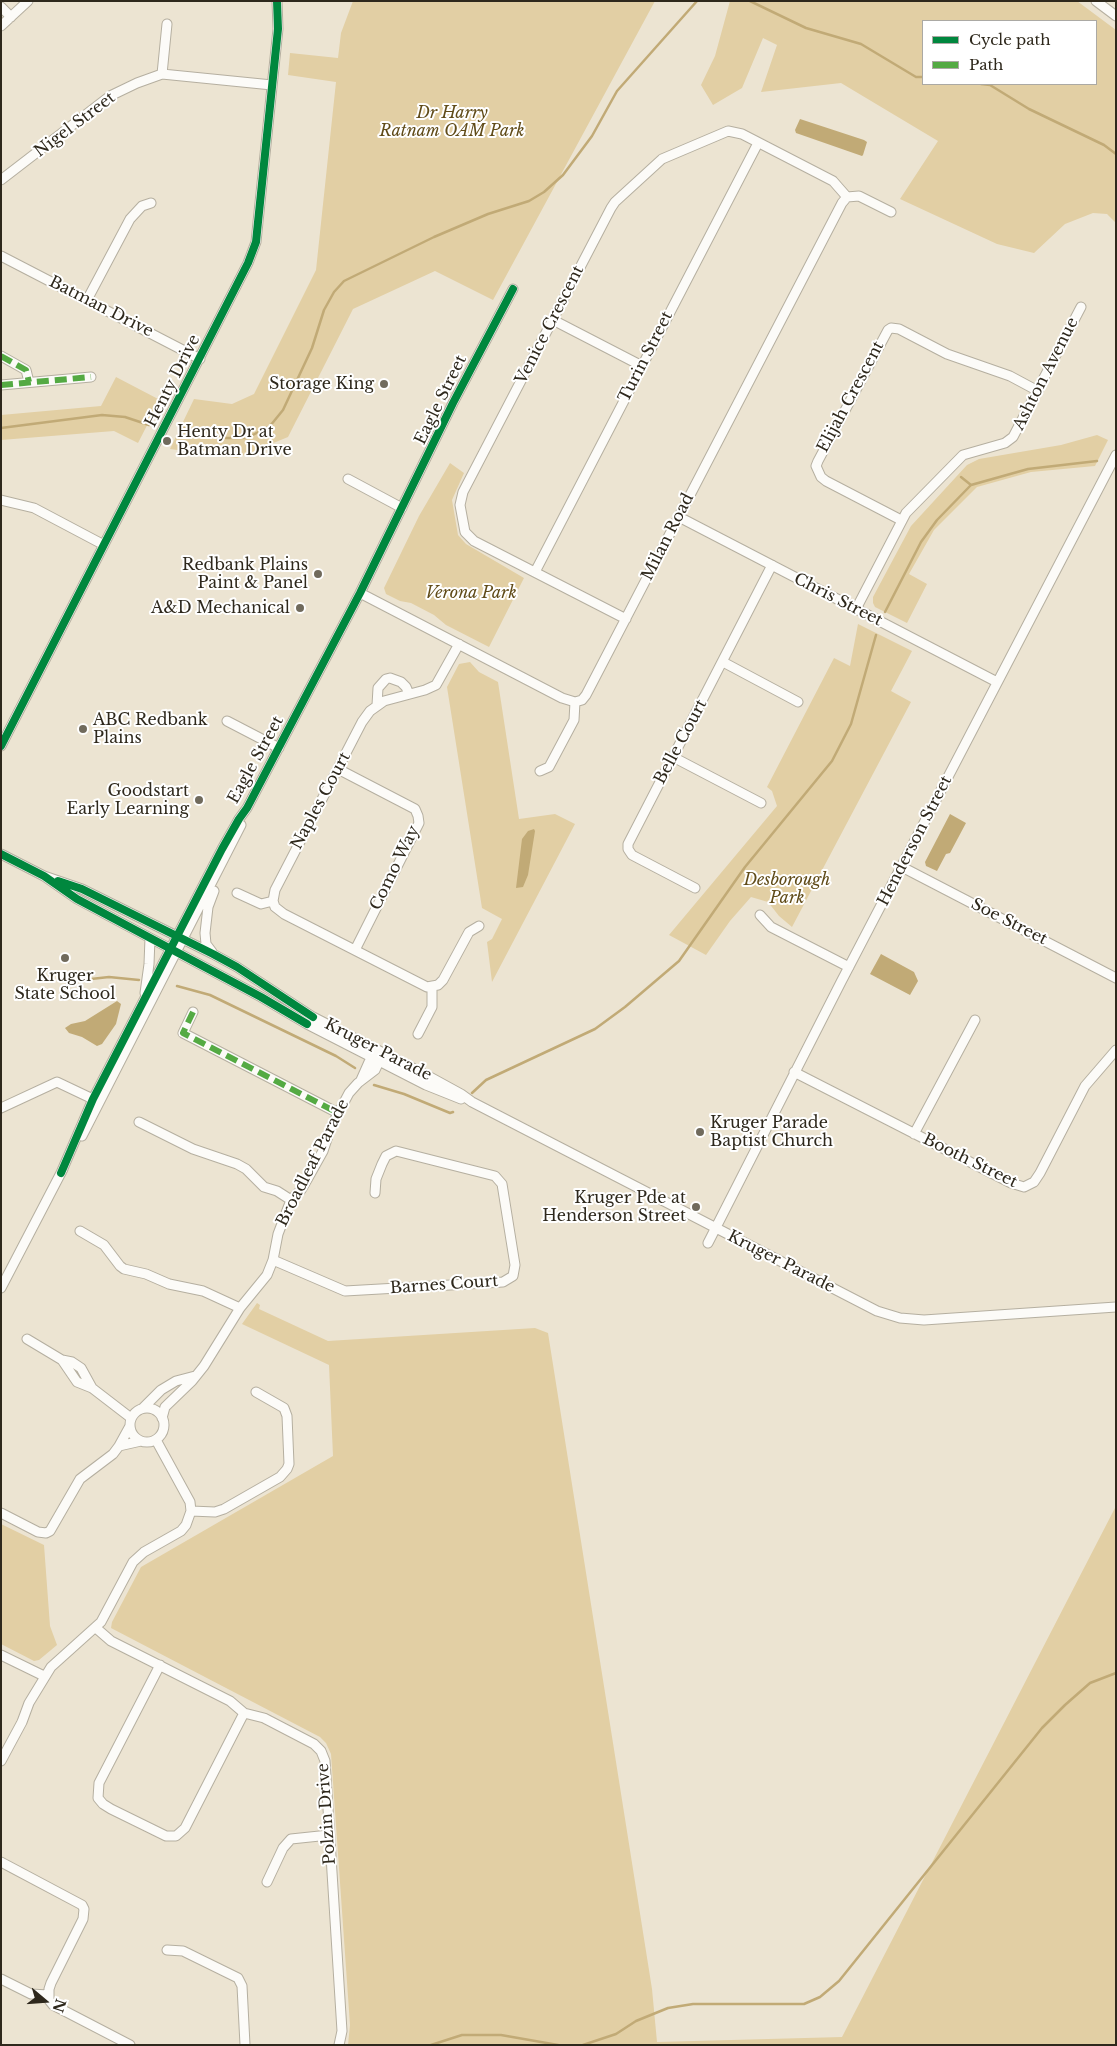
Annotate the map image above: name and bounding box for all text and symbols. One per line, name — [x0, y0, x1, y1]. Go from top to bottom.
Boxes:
legend — [922, 20, 1097, 85]
text: Cycle path — [969, 30, 1051, 49]
text: Path — [969, 55, 1003, 74]
street label: Nigel Street — [31, 88, 119, 162]
park label: Dr Harry Ratnam OAM Park — [380, 103, 524, 141]
street label: Venice Crescent — [512, 262, 588, 388]
street label: Batman Drive — [46, 272, 156, 342]
street label: Turin Street — [615, 308, 677, 406]
street label: Ashton Avenue — [1009, 315, 1083, 433]
street label: Henty Drive — [141, 332, 205, 430]
street label: Elijah Crescent — [814, 338, 888, 456]
street label: Eagle Street — [411, 352, 471, 448]
place label: Storage King — [269, 374, 374, 394]
marker: Storage King — [378, 378, 390, 390]
place label: Henty Dr at Batman Drive — [177, 422, 292, 460]
marker: Henty Dr at Batman Drive — [161, 435, 173, 447]
street label: Milan Road — [638, 490, 698, 584]
place label: Redbank Plains Paint & Panel — [182, 555, 308, 593]
marker: Redbank Plains Paint & Panel — [312, 568, 324, 580]
street label: Chris Street — [790, 569, 886, 631]
park label: Verona Park — [425, 583, 517, 603]
place label: A&D Mechanical — [151, 598, 290, 618]
marker: A&D Mechanical — [294, 602, 306, 614]
street label: Belle Court — [651, 696, 711, 788]
place label: ABC Redbank Plains — [93, 710, 208, 748]
street label: Eagle Street — [224, 713, 288, 807]
marker: ABC Redbank Plains — [77, 723, 89, 735]
street label: Naples Court — [287, 749, 355, 853]
street label: Henderson Street — [874, 773, 956, 909]
place label: Goodstart Early Learning — [67, 781, 189, 819]
marker: Goodstart Early Learning — [193, 794, 205, 806]
street label: Como Way — [366, 823, 424, 913]
park label: Desborough Park — [744, 870, 830, 908]
street label: Soe Street — [968, 895, 1050, 949]
marker: Kruger State School — [59, 952, 71, 964]
place label: Kruger State School — [15, 966, 115, 1004]
street label: Kruger Parade — [321, 1015, 435, 1085]
street label: Broadleaf Parade — [273, 1096, 353, 1230]
place label: Kruger Parade Baptist Church — [710, 1113, 833, 1151]
marker: Kruger Parade Baptist Church — [694, 1126, 706, 1138]
street label: Booth Street — [920, 1130, 1020, 1192]
place label: Kruger Pde at Henderson Street — [542, 1188, 686, 1226]
marker: Kruger Pde at Henderson Street — [690, 1201, 702, 1213]
street label: Kruger Parade — [724, 1227, 838, 1297]
street label: Barnes Court — [389, 1272, 499, 1298]
street label: Polzin Drive — [314, 1763, 340, 1865]
north arrow — [20, 1976, 70, 2026]
text: N — [49, 1997, 70, 2015]

